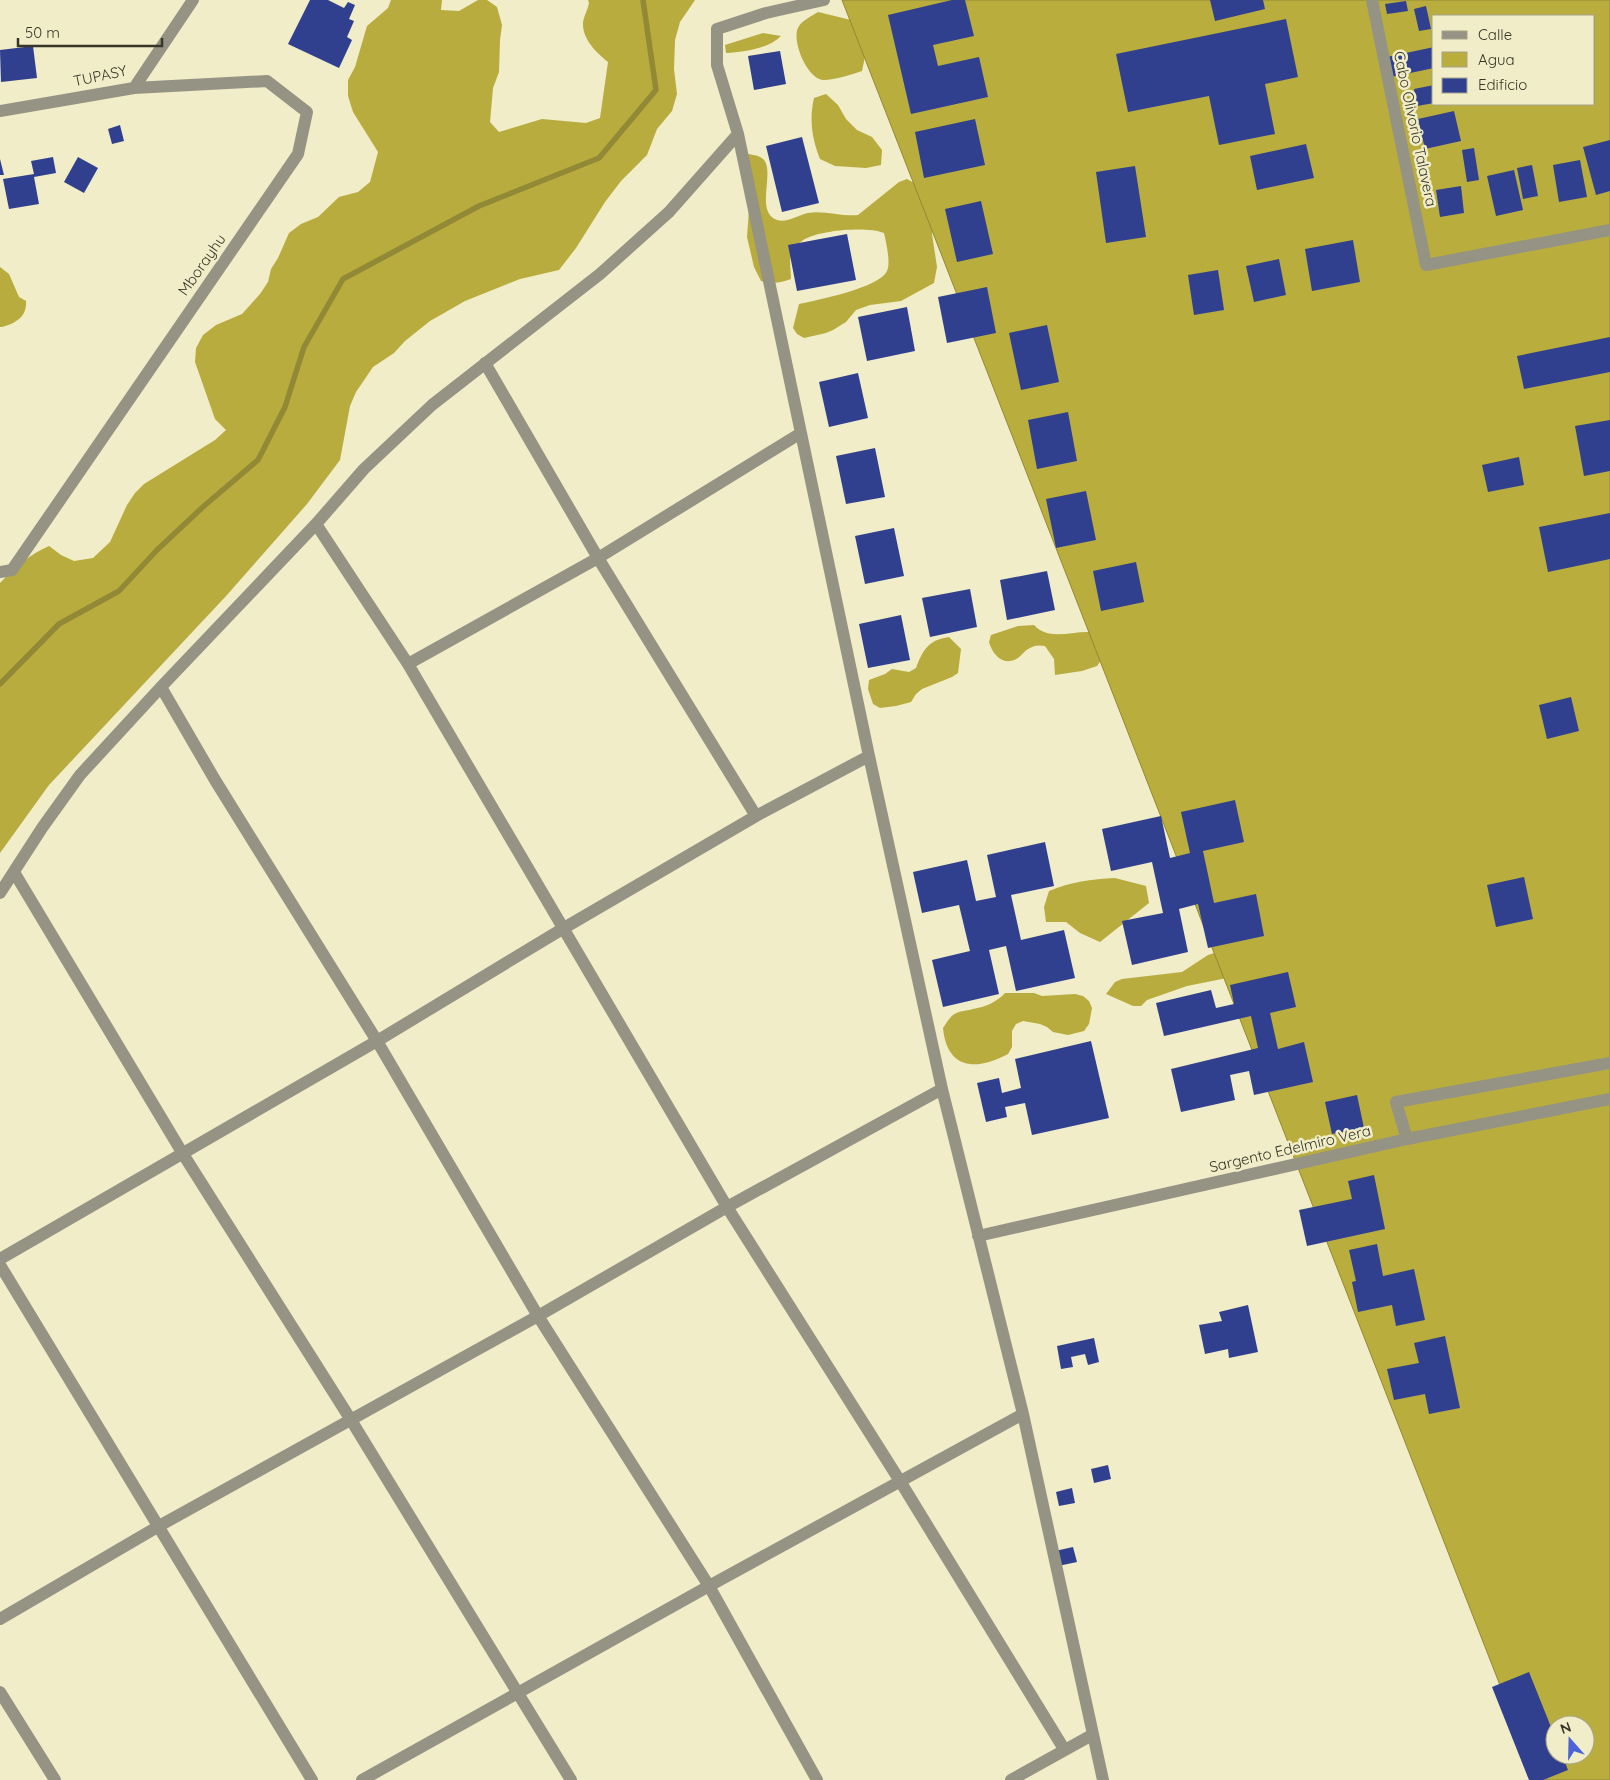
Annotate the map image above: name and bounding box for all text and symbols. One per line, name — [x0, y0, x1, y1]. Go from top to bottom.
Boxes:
scale bar — [18, 15, 161, 47]
legend — [1432, 15, 1595, 105]
text: 50 m — [25, 23, 60, 42]
text: Calle — [1478, 25, 1512, 44]
street label: Cabo Olivorio Talavera — [1390, 49, 1441, 208]
text: Agua — [1478, 50, 1515, 69]
street label: TUPASY — [71, 60, 129, 90]
text: Edificio — [1478, 75, 1527, 94]
street label: Mborayhu — [173, 230, 230, 299]
street label: Sargento Edelmiro Vera — [1207, 1121, 1373, 1176]
north arrow — [1545, 1715, 1595, 1765]
text: N — [1558, 1718, 1573, 1738]

